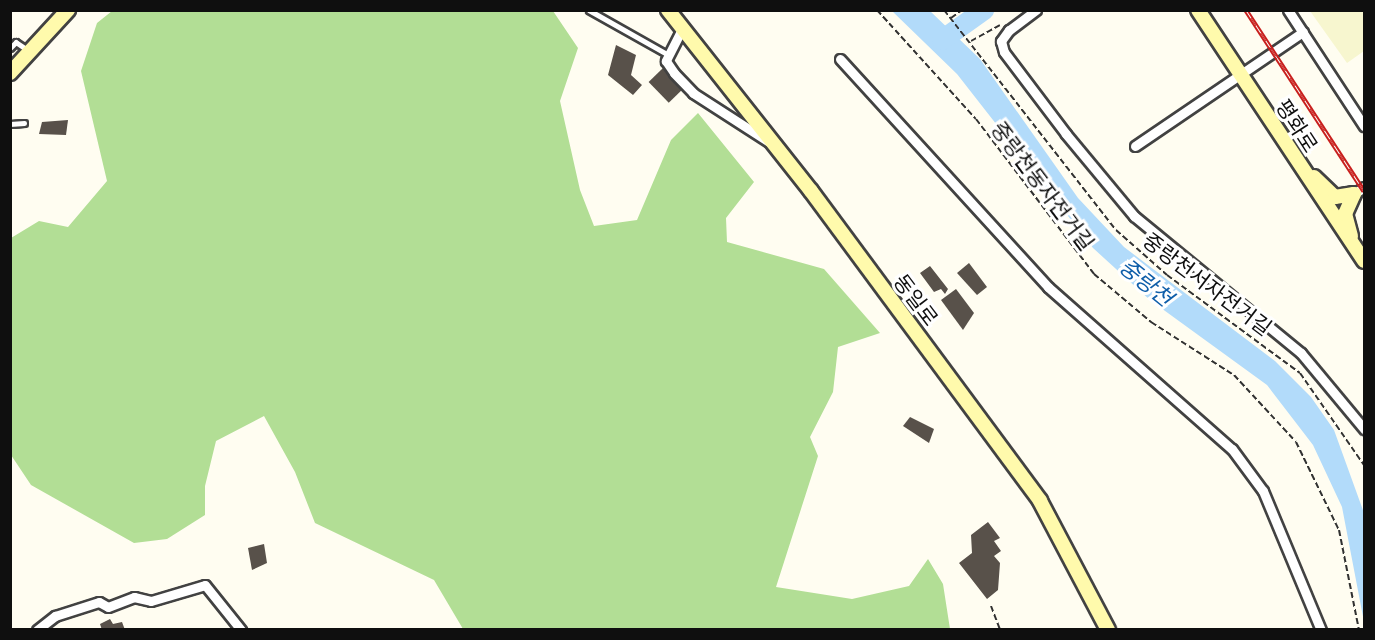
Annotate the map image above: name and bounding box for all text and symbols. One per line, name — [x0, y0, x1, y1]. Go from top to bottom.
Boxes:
street label: 평화로 — [1272, 94, 1324, 156]
street label: 중랑천동자전거길 — [987, 116, 1101, 254]
street label: 중랑천서자전거길 — [1139, 226, 1277, 340]
water label: 중랑천 — [1115, 252, 1179, 310]
street label: 동일로 — [889, 268, 945, 330]

